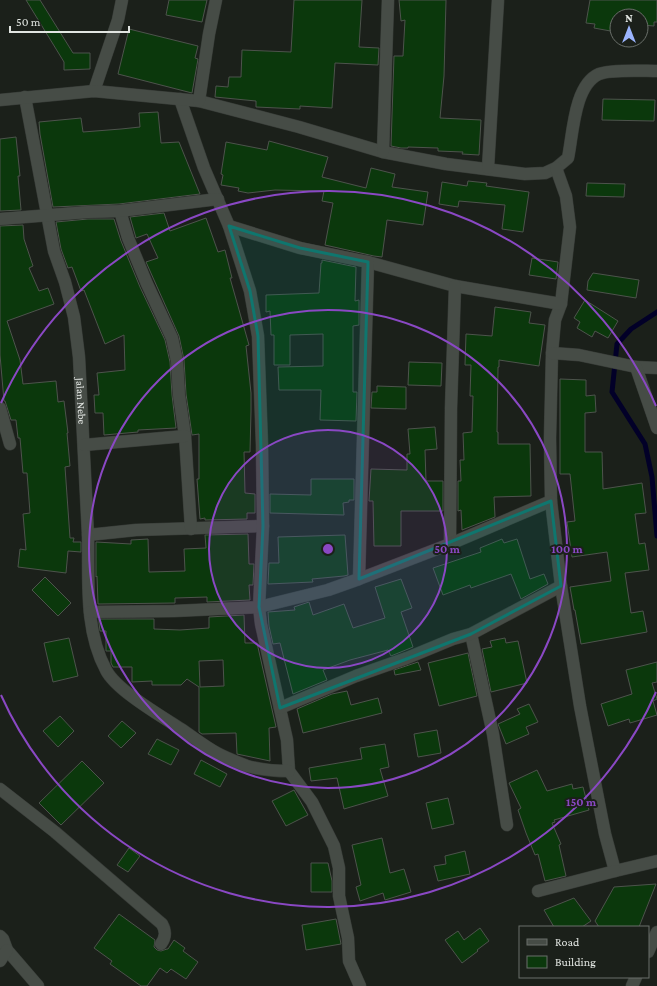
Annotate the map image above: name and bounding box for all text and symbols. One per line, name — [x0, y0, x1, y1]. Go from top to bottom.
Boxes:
scale bar — [10, 8, 129, 34]
north arrow — [609, 8, 649, 48]
text: N — [625, 12, 633, 24]
text: 50 m — [16, 15, 41, 29]
street label: Jalan Nebe — [73, 376, 88, 425]
centre of rings — [321, 542, 335, 556]
text: 50 m — [434, 542, 461, 556]
text: 100 m — [551, 542, 584, 556]
text: 150 m — [566, 795, 597, 809]
legend — [519, 926, 649, 978]
text: Road — [555, 935, 580, 949]
text: Building — [555, 955, 596, 969]

